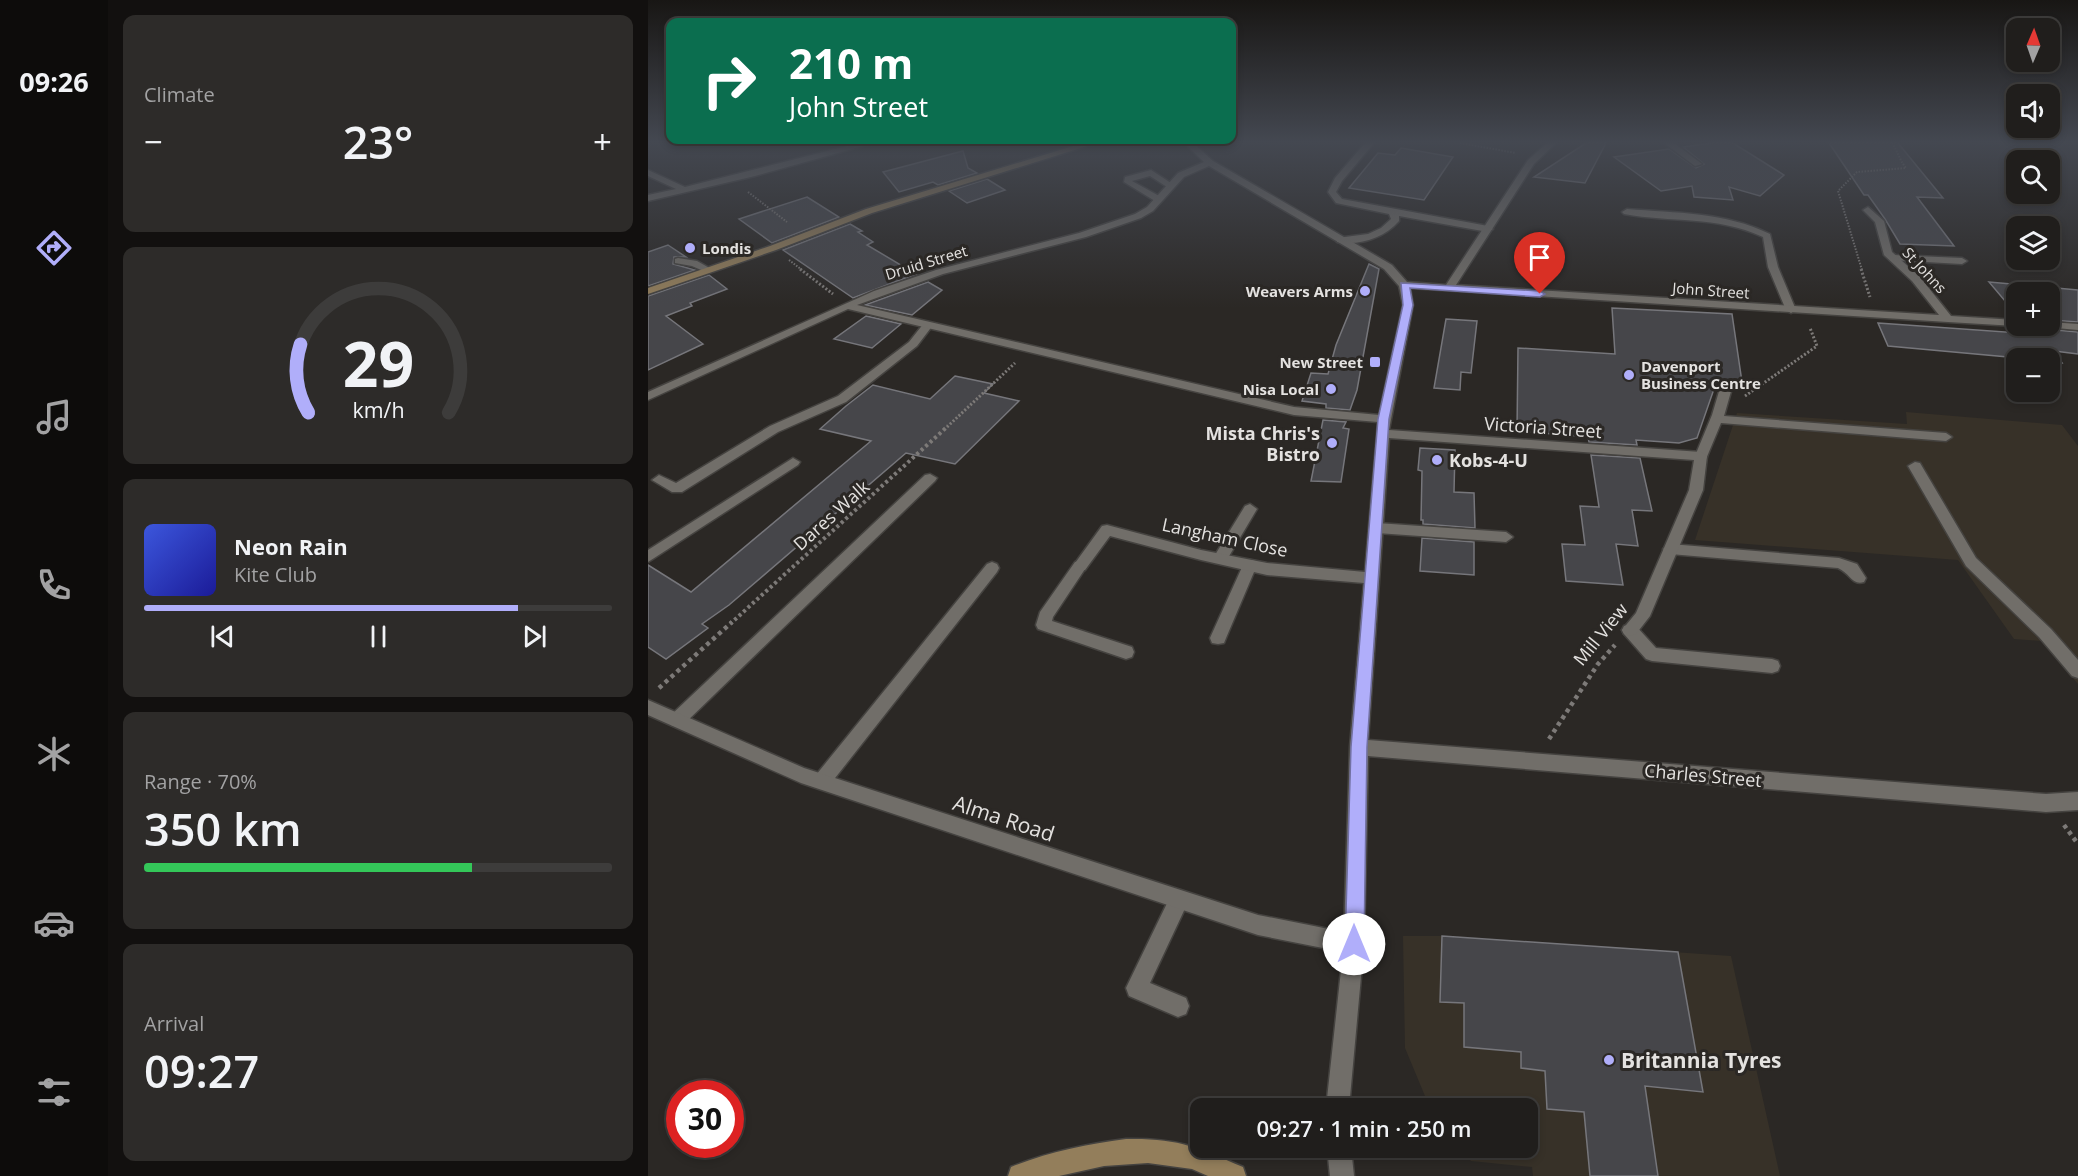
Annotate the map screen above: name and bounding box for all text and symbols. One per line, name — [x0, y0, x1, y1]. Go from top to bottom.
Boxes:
north arrow — [2006, 18, 2060, 72]
map controls — [2006, 18, 2060, 402]
text: 210 m — [789, 34, 913, 91]
icon: right — [690, 42, 768, 120]
text: 09:26 — [19, 63, 89, 100]
text: Climate — [144, 81, 215, 108]
button: sound — [2006, 84, 2060, 138]
text: John Street — [789, 88, 928, 125]
text: 23° — [343, 111, 413, 172]
text: − — [144, 119, 163, 164]
text: + — [593, 119, 612, 164]
button: search — [2006, 150, 2060, 204]
button: layers — [2006, 216, 2060, 270]
icon: directions — [33, 227, 75, 269]
pin — [1514, 232, 1565, 294]
place label: Londis — [702, 238, 751, 258]
street label: Druid Street — [882, 240, 970, 284]
marker: Londis — [683, 241, 697, 255]
icon: arrive — [1523, 241, 1556, 274]
street label: St Johns — [1899, 243, 1951, 297]
street label: John Street — [1670, 277, 1750, 303]
place label: Weavers Arms — [1246, 281, 1353, 301]
button: + — [2006, 282, 2060, 336]
marker: Weavers Arms — [1358, 284, 1372, 298]
text: 29 — [342, 320, 414, 405]
button: − — [2006, 348, 2060, 402]
place label: New Street — [1279, 352, 1363, 372]
marker: New Street — [1368, 355, 1382, 369]
place label: Davenport Business Centre — [1641, 356, 1761, 393]
marker: Davenport Business Centre — [1622, 368, 1636, 382]
place label: Nisa Local — [1243, 379, 1319, 399]
marker: Nisa Local — [1324, 382, 1338, 396]
text: km/h — [352, 395, 404, 424]
icon: music — [33, 396, 75, 438]
street label: Victoria Street — [1483, 411, 1603, 443]
place label: Mista Chris's Bistro — [1206, 421, 1320, 466]
marker: Mista Chris's Bistro — [1325, 436, 1339, 450]
place label: Kobs-4-U — [1449, 448, 1528, 472]
marker: Kobs-4-U — [1430, 453, 1444, 467]
street label: Dares Walk — [788, 474, 875, 556]
street label: Langham Close — [1160, 512, 1290, 562]
text: Neon Rain — [234, 531, 348, 561]
text: Kite Club — [234, 561, 317, 588]
icon: phone — [33, 564, 75, 606]
street label: Mill View — [1567, 598, 1633, 670]
icon: previous — [206, 620, 239, 653]
icon: pause — [362, 620, 395, 653]
icon: next — [518, 620, 551, 653]
icon: climate — [33, 733, 75, 775]
street label: Charles Street — [1643, 758, 1763, 792]
text: Range · 70% — [144, 768, 257, 795]
street label: Alma Road — [950, 788, 1058, 848]
text: 350 km — [144, 798, 302, 859]
icon: car — [33, 902, 75, 944]
position arrow — [1322, 912, 1386, 976]
text: Arrival — [144, 1010, 204, 1037]
text: 09:27 — [144, 1040, 259, 1101]
place label: Britannia Tyres — [1621, 1046, 1782, 1074]
marker: Britannia Tyres — [1602, 1053, 1616, 1067]
icon: filters — [33, 1071, 75, 1113]
speed limit sign: 30 — [666, 1080, 744, 1158]
text: 09:27 · 1 min · 250 m — [1256, 1113, 1472, 1143]

